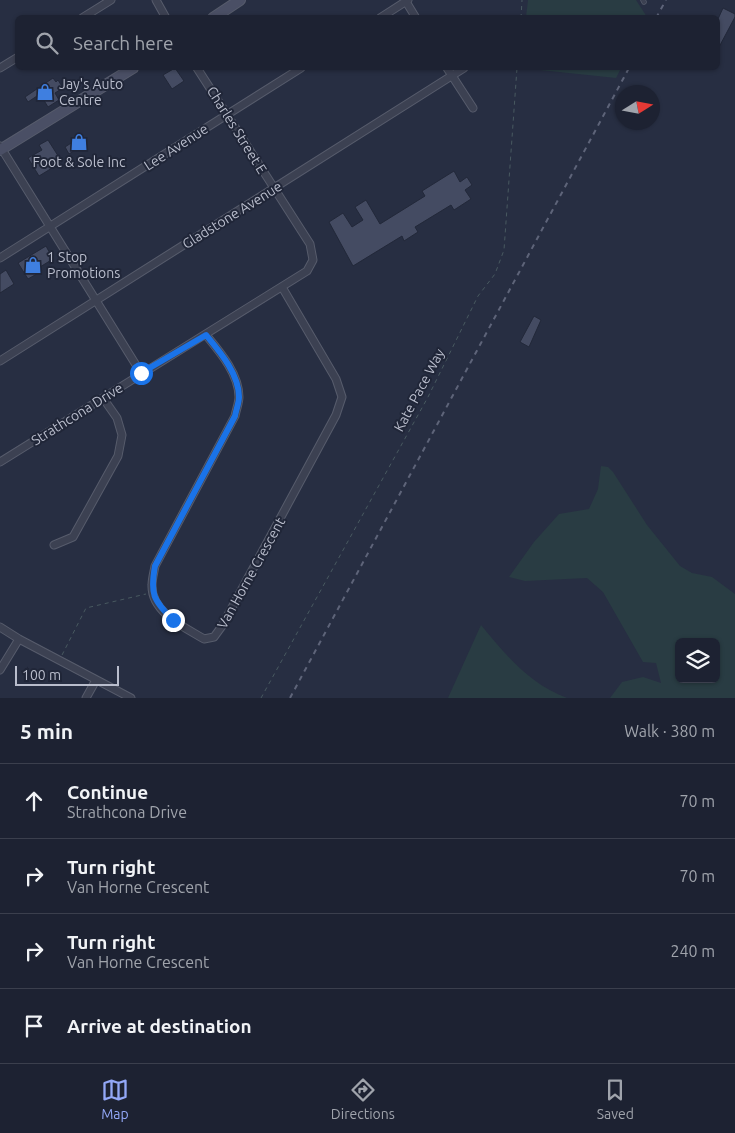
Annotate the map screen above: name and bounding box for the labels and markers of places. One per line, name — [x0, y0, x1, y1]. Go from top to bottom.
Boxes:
place label: Jay's Auto Centre — [59, 76, 123, 108]
shop icon: Jay's Auto Centre — [35, 82, 55, 102]
shop icon: Foot & Sole Inc — [69, 132, 89, 152]
place label: Foot & Sole Inc — [32, 154, 126, 170]
place label: 1 Stop Promotions — [47, 249, 120, 281]
shop icon: 1 Stop Promotions — [23, 255, 43, 275]

